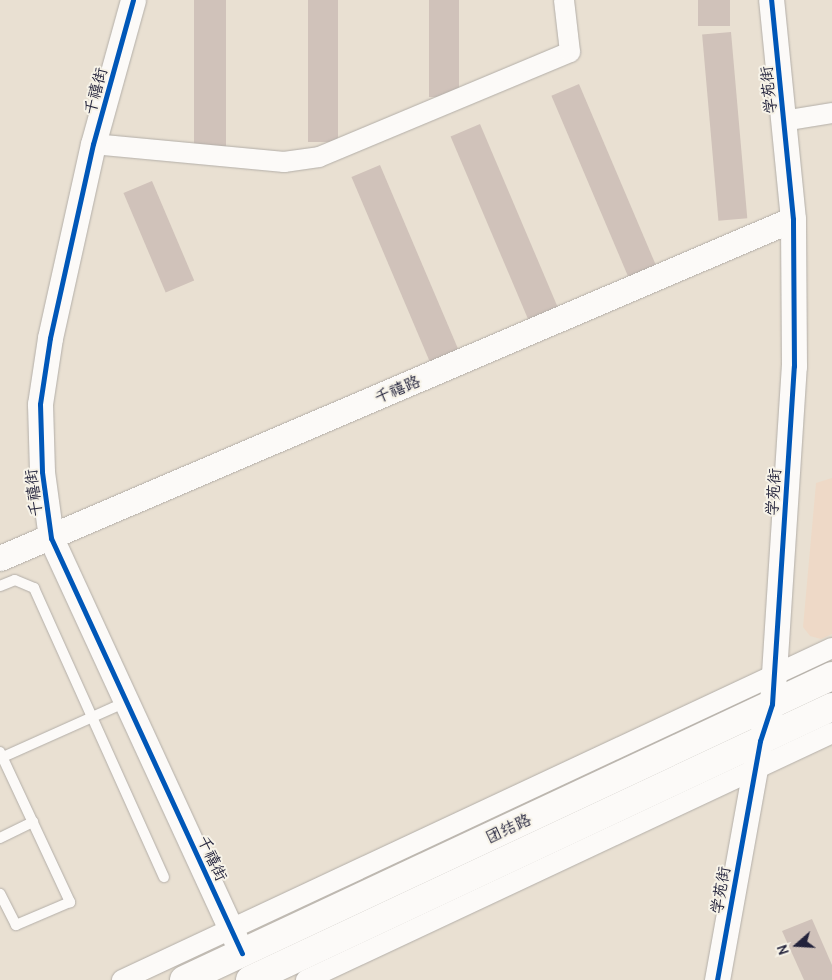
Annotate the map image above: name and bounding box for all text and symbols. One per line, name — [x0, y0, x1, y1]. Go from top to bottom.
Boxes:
street label: 千禧街 — [80, 65, 110, 117]
street label: 学苑街 — [756, 65, 780, 115]
street label: 千禧路 — [371, 371, 423, 407]
street label: 学苑街 — [762, 467, 784, 517]
street label: 千禧街 — [21, 468, 45, 518]
street label: 团结路 — [482, 809, 534, 847]
street label: 千禧街 — [194, 832, 232, 884]
street label: 学苑街 — [706, 865, 734, 915]
north arrow — [772, 920, 822, 970]
text: N — [773, 942, 793, 957]

